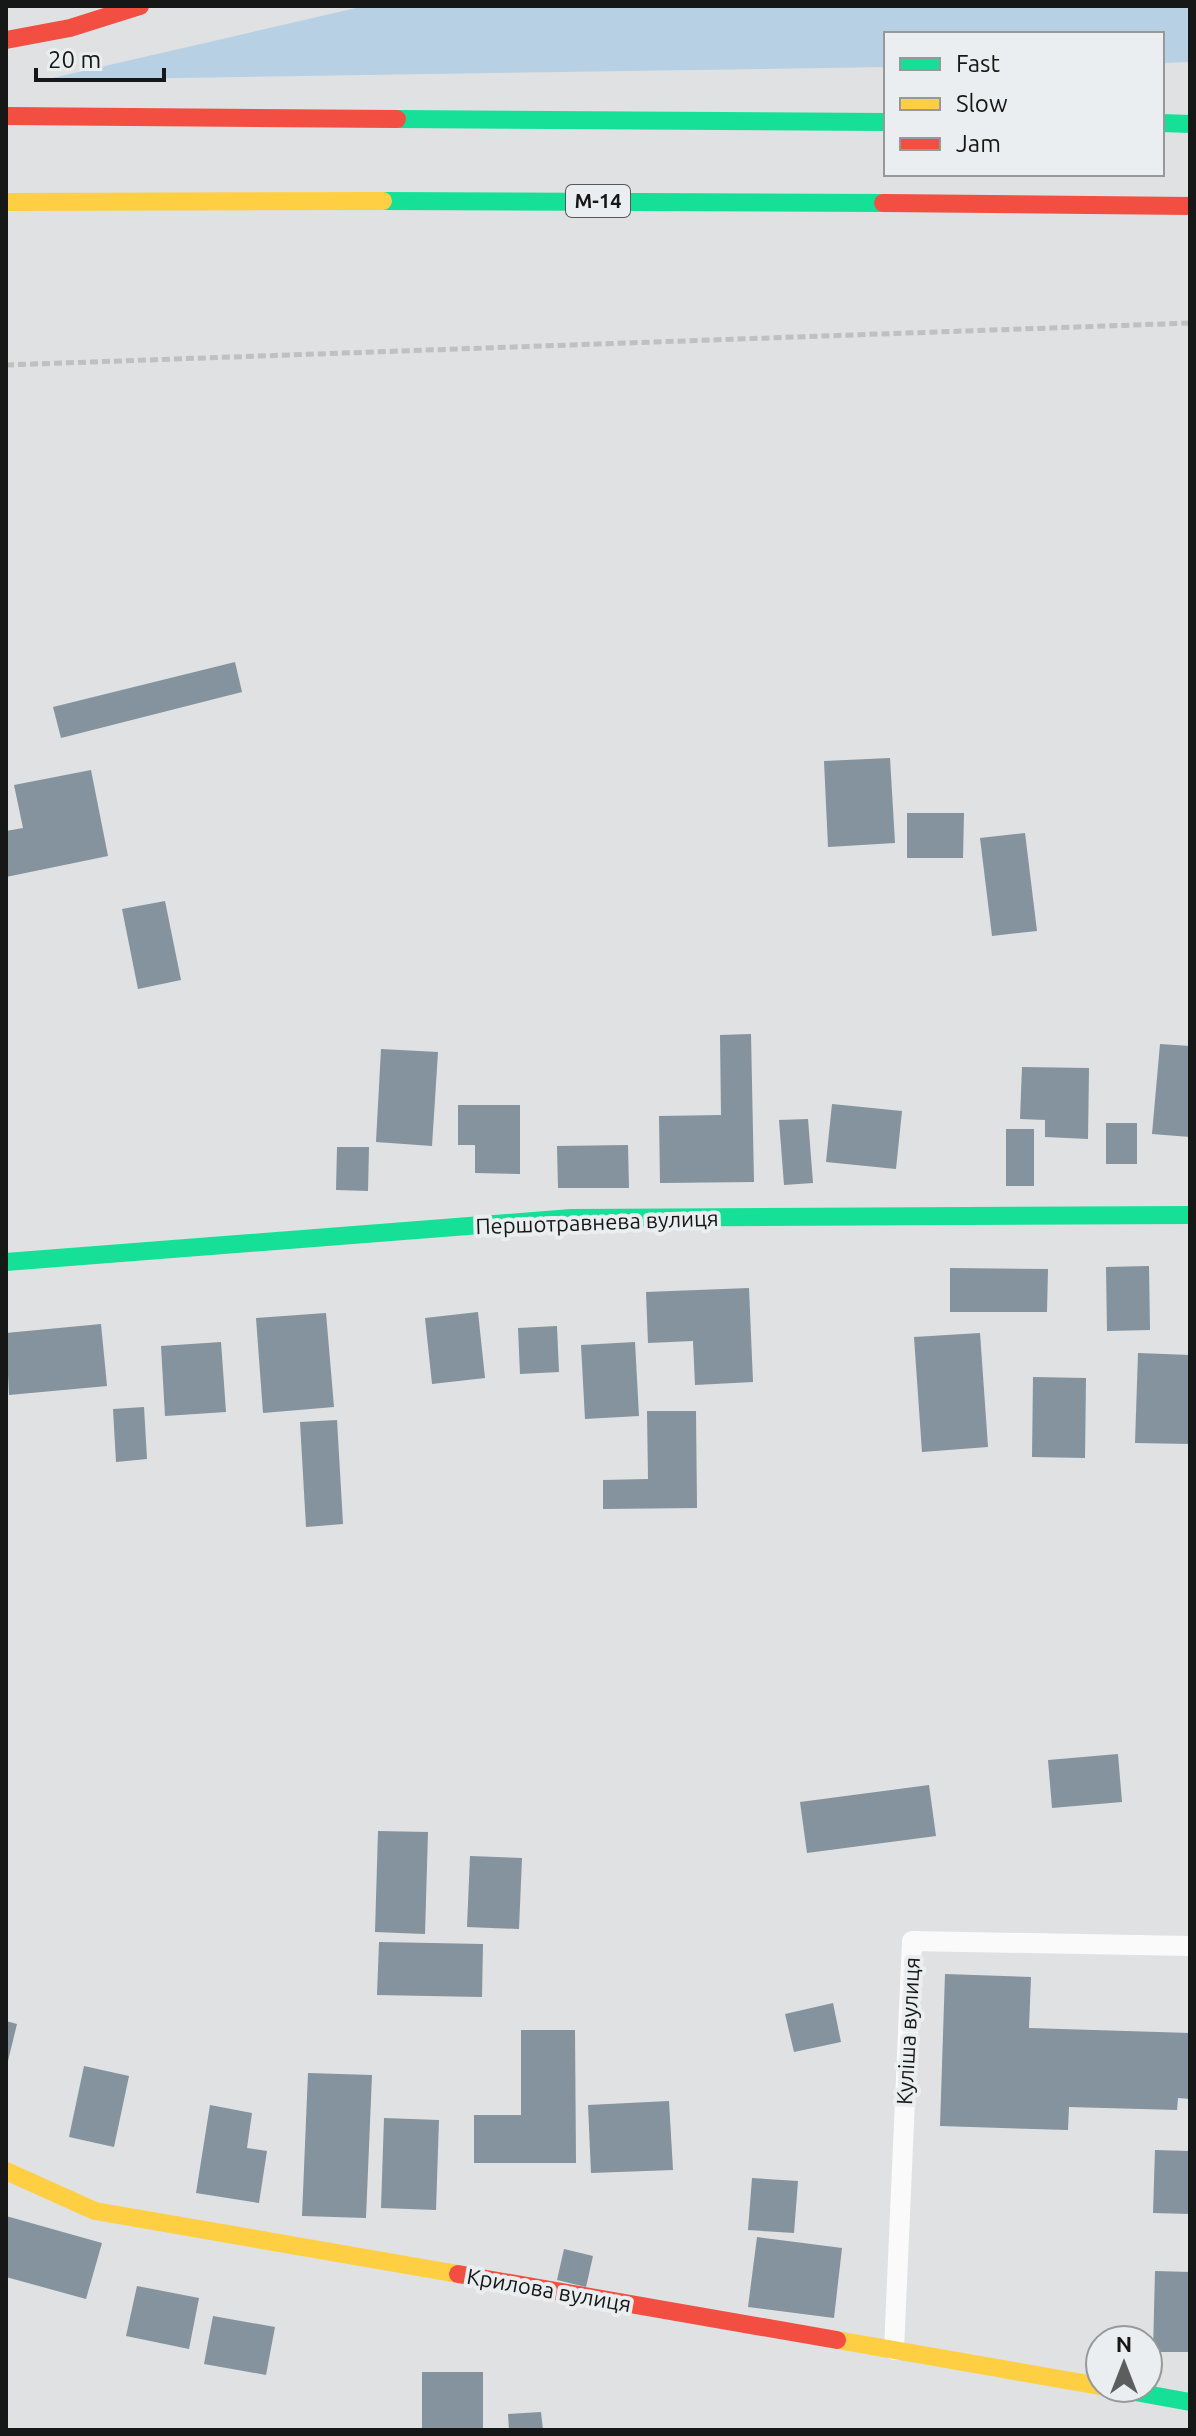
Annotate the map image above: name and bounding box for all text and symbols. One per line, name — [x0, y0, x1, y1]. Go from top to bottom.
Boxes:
scale bar — [36, 32, 164, 82]
legend — [884, 32, 1164, 176]
text: 20 m — [48, 46, 101, 73]
text: Fast — [956, 50, 1000, 77]
text: Slow — [956, 90, 1008, 117]
text: Jam — [956, 130, 1001, 157]
road number: М-14 — [566, 185, 630, 217]
street label: Першотравнева вулиця — [475, 1205, 719, 1238]
street label: Куліша вулиця — [891, 1956, 924, 2106]
street label: Крилова вулиця — [465, 2263, 633, 2316]
north arrow — [1084, 2324, 1164, 2404]
text: N — [1116, 2331, 1132, 2356]

